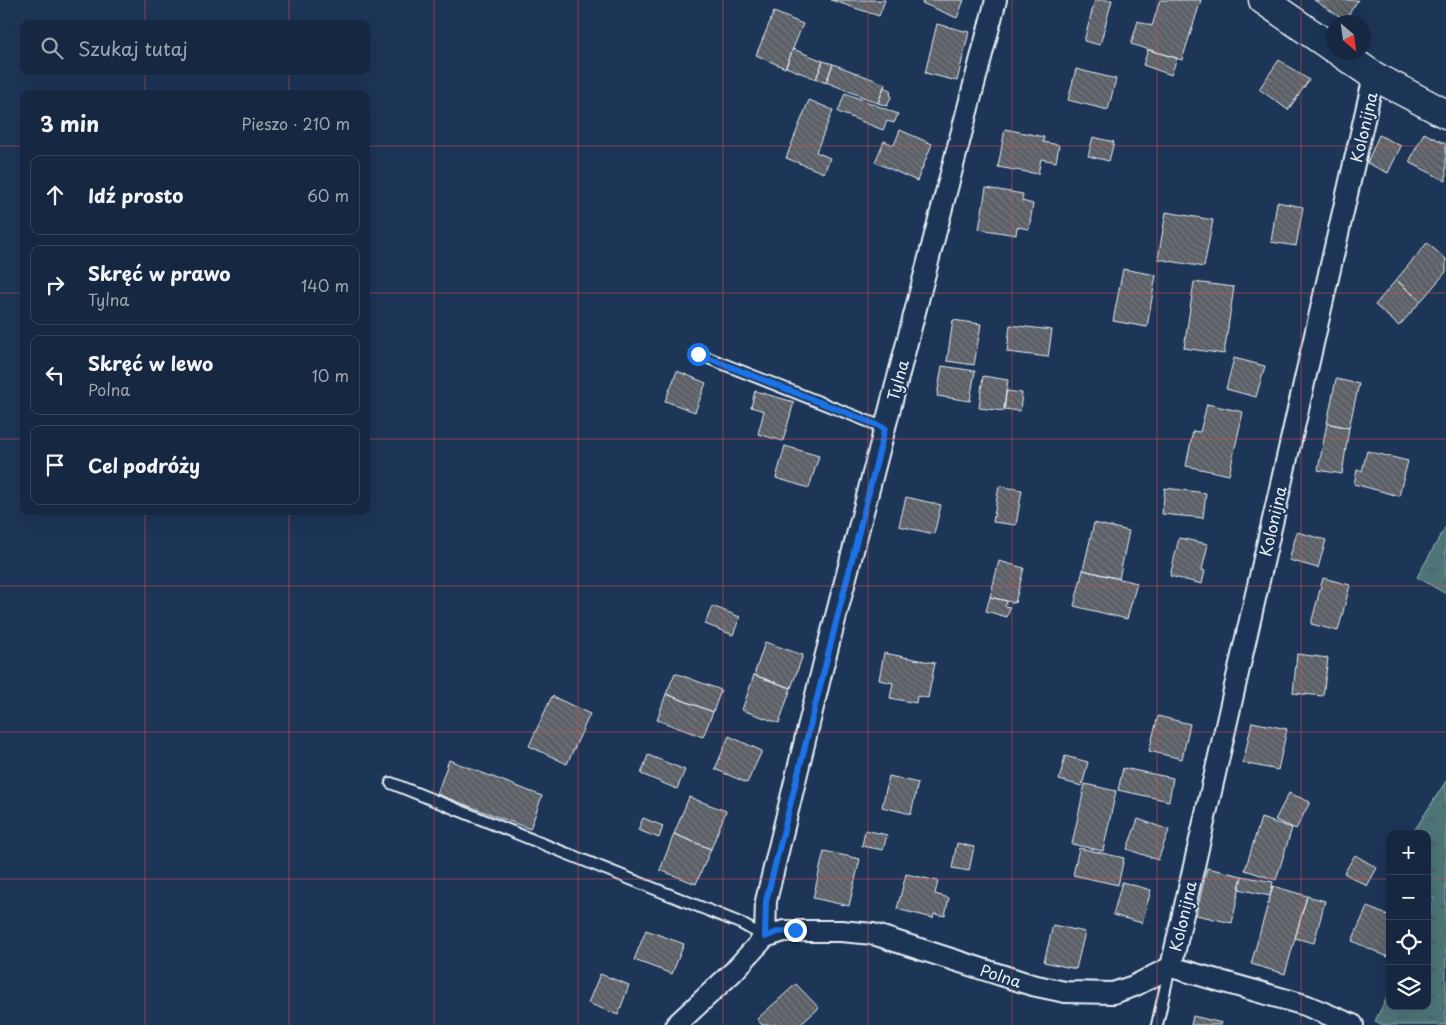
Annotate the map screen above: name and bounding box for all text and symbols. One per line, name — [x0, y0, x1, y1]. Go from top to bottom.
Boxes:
north arrow — [1326, 15, 1371, 60]
search box — [20, 20, 370, 75]
icon: search — [38, 34, 66, 62]
text: Szukaj tutaj — [78, 34, 188, 62]
street label: Kolonijna — [1343, 89, 1383, 165]
text: 3 min — [40, 107, 99, 139]
text: Pieszo · 210 m — [242, 111, 350, 135]
icon: ahead — [41, 181, 69, 209]
text: Idź prosto — [88, 181, 184, 209]
text: 60 m — [307, 183, 349, 207]
text: Skręć w prawo — [88, 259, 231, 287]
icon: right — [41, 271, 69, 299]
text: 140 m — [301, 273, 349, 297]
text: Tylna — [88, 287, 129, 311]
route start — [687, 343, 710, 366]
text: Skręć w lewo — [88, 349, 213, 377]
street label: Tylna — [880, 357, 914, 403]
icon: left — [41, 361, 69, 389]
text: 10 m — [312, 363, 349, 387]
text: Polna — [88, 377, 130, 401]
icon: arrive — [41, 451, 69, 479]
text: Cel podróży — [88, 451, 200, 479]
street label: Kolonijna — [1252, 483, 1292, 559]
map controls — [1386, 830, 1431, 1010]
button: + — [1386, 830, 1431, 875]
button: − — [1386, 875, 1431, 920]
street label: Kolonijna — [1162, 878, 1202, 954]
route end — [784, 919, 807, 942]
button: locate — [1386, 920, 1431, 965]
street label: Polna — [977, 957, 1025, 993]
button: layers — [1386, 965, 1431, 1010]

